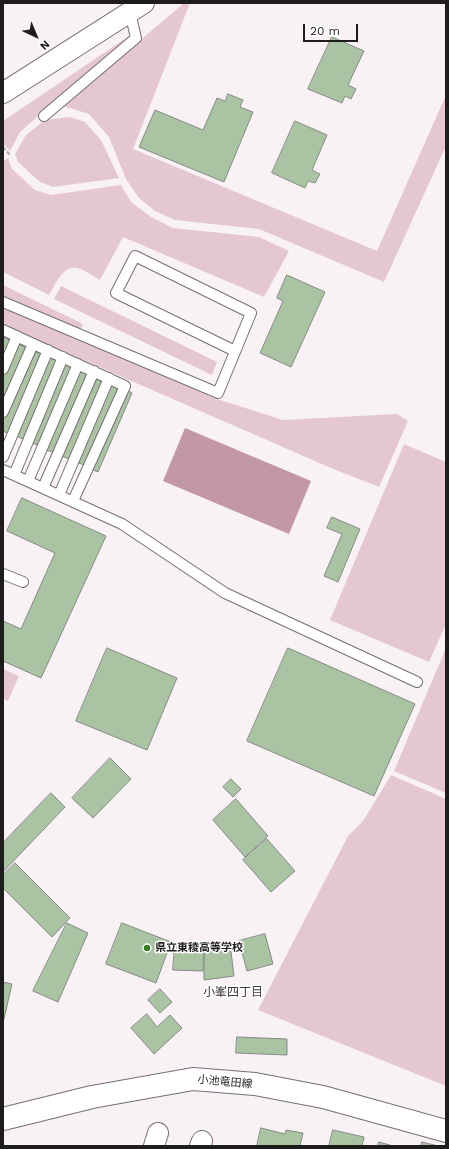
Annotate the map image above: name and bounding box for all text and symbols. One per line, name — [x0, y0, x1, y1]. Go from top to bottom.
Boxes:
north arrow — [16, 16, 56, 56]
scale bar — [305, 16, 360, 42]
text: 20 m — [310, 24, 340, 38]
text: N — [37, 37, 52, 53]
place label: 県立東稜高等学校 — [155, 941, 243, 955]
marker: 県立東稜高等学校 — [142, 943, 152, 953]
district label: 小峯四丁目 — [203, 985, 263, 999]
street label: 小池竜田線 — [197, 1073, 253, 1091]

